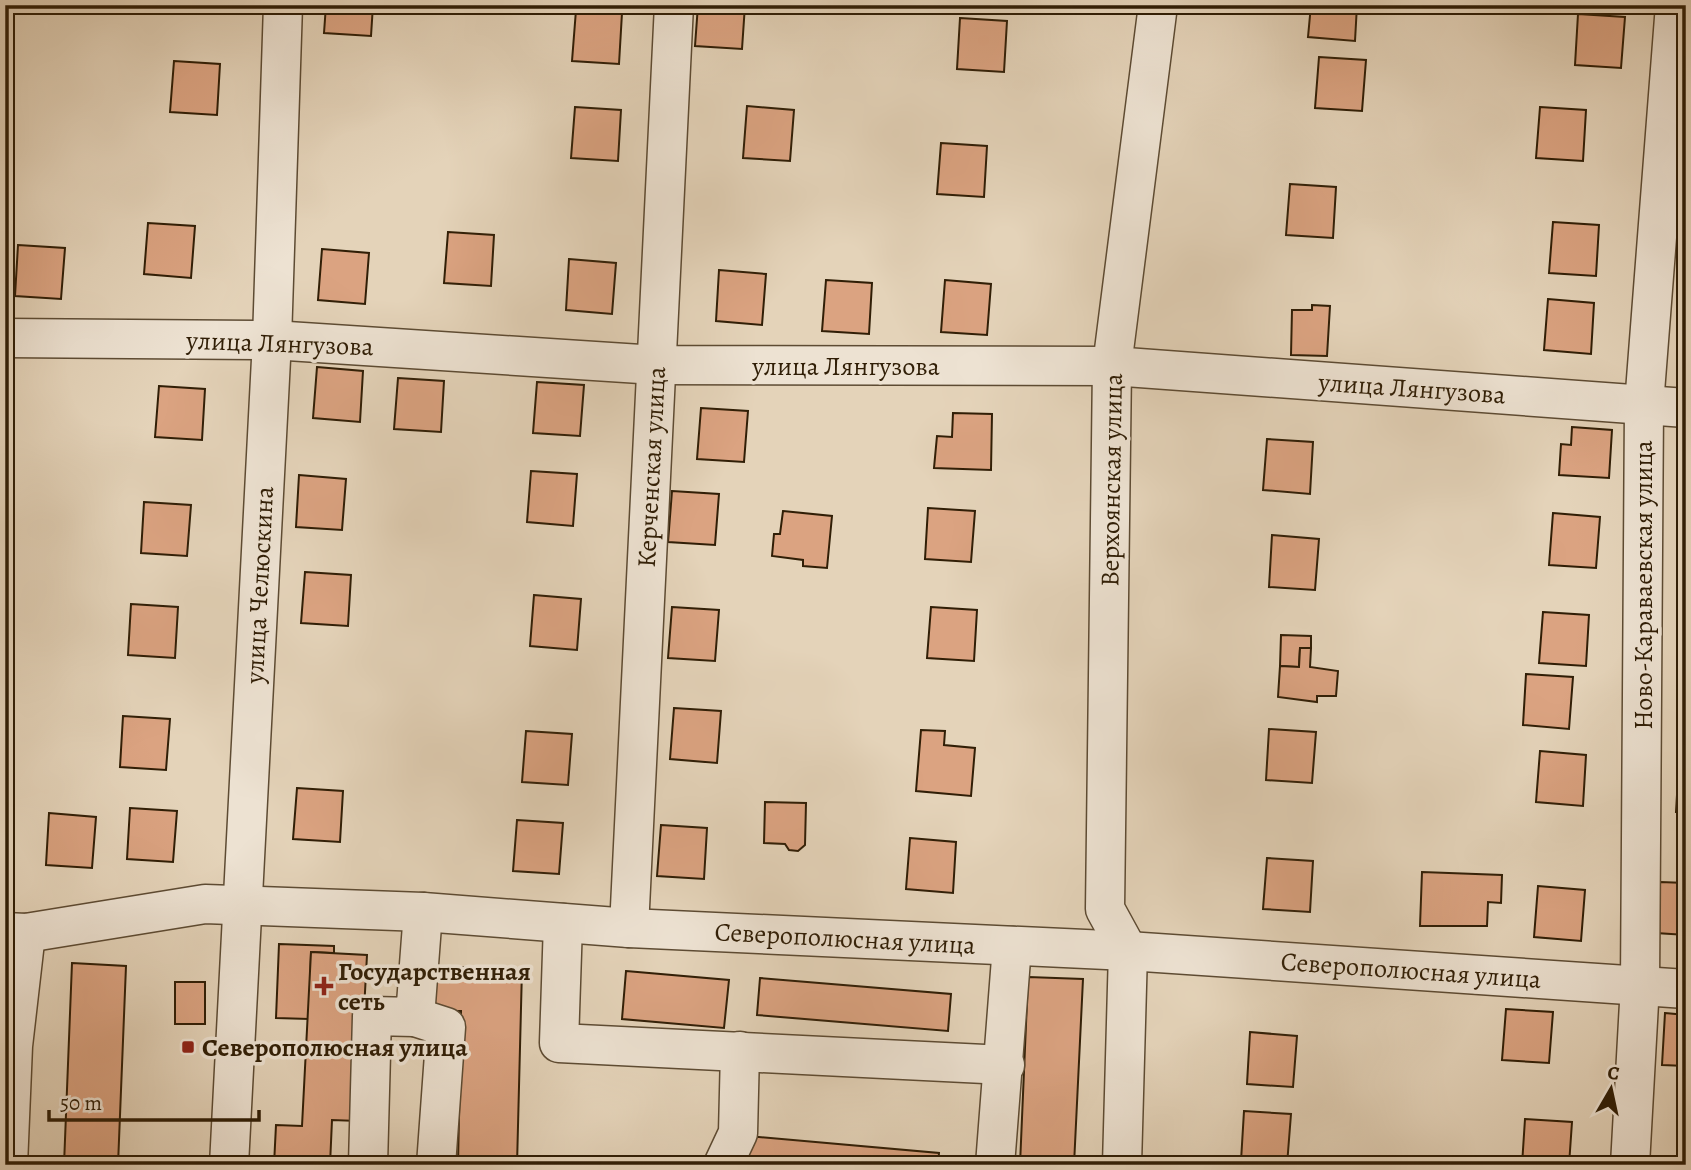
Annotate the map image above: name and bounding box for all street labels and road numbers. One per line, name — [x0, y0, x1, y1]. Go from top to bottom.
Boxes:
street label: улица Лянгузова — [185, 323, 374, 364]
street label: улица Лянгузова — [751, 349, 940, 384]
street label: улица Лянгузова — [1316, 364, 1507, 412]
street label: Керченская улица — [629, 366, 674, 568]
street label: Верхоянская улица — [1092, 373, 1131, 587]
street label: Ново-Караваевская улица — [1626, 440, 1661, 730]
street label: улица Челюскина — [237, 485, 282, 686]
street label: Северополюсная улица — [714, 914, 976, 963]
street label: Северополюсная улица — [1280, 944, 1542, 997]

